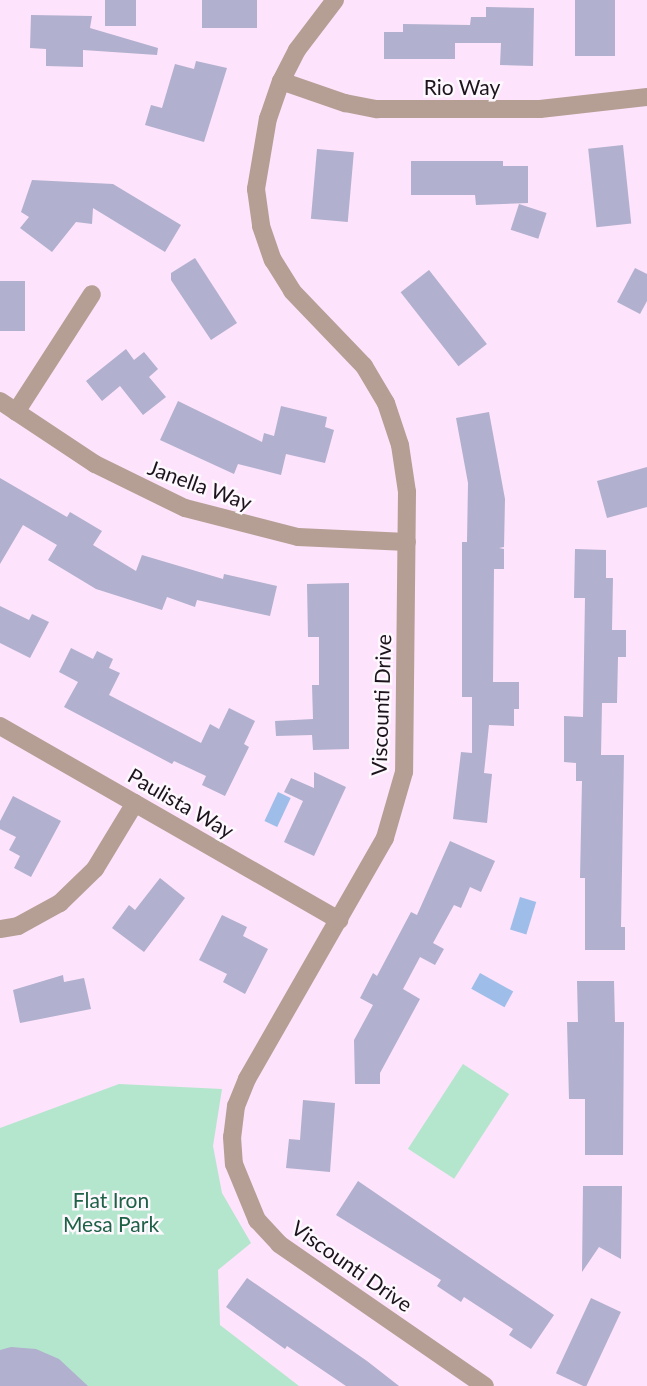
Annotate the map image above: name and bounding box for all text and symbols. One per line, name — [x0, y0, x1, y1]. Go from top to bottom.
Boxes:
street label: Rio Way — [424, 74, 500, 100]
street label: Janella Way — [144, 455, 256, 515]
street label: Viscounti Drive — [366, 634, 396, 776]
street label: Paulista Way — [123, 762, 239, 844]
park label: Flat Iron Mesa Park — [63, 1187, 159, 1237]
street label: Viscounti Drive — [287, 1215, 417, 1317]

